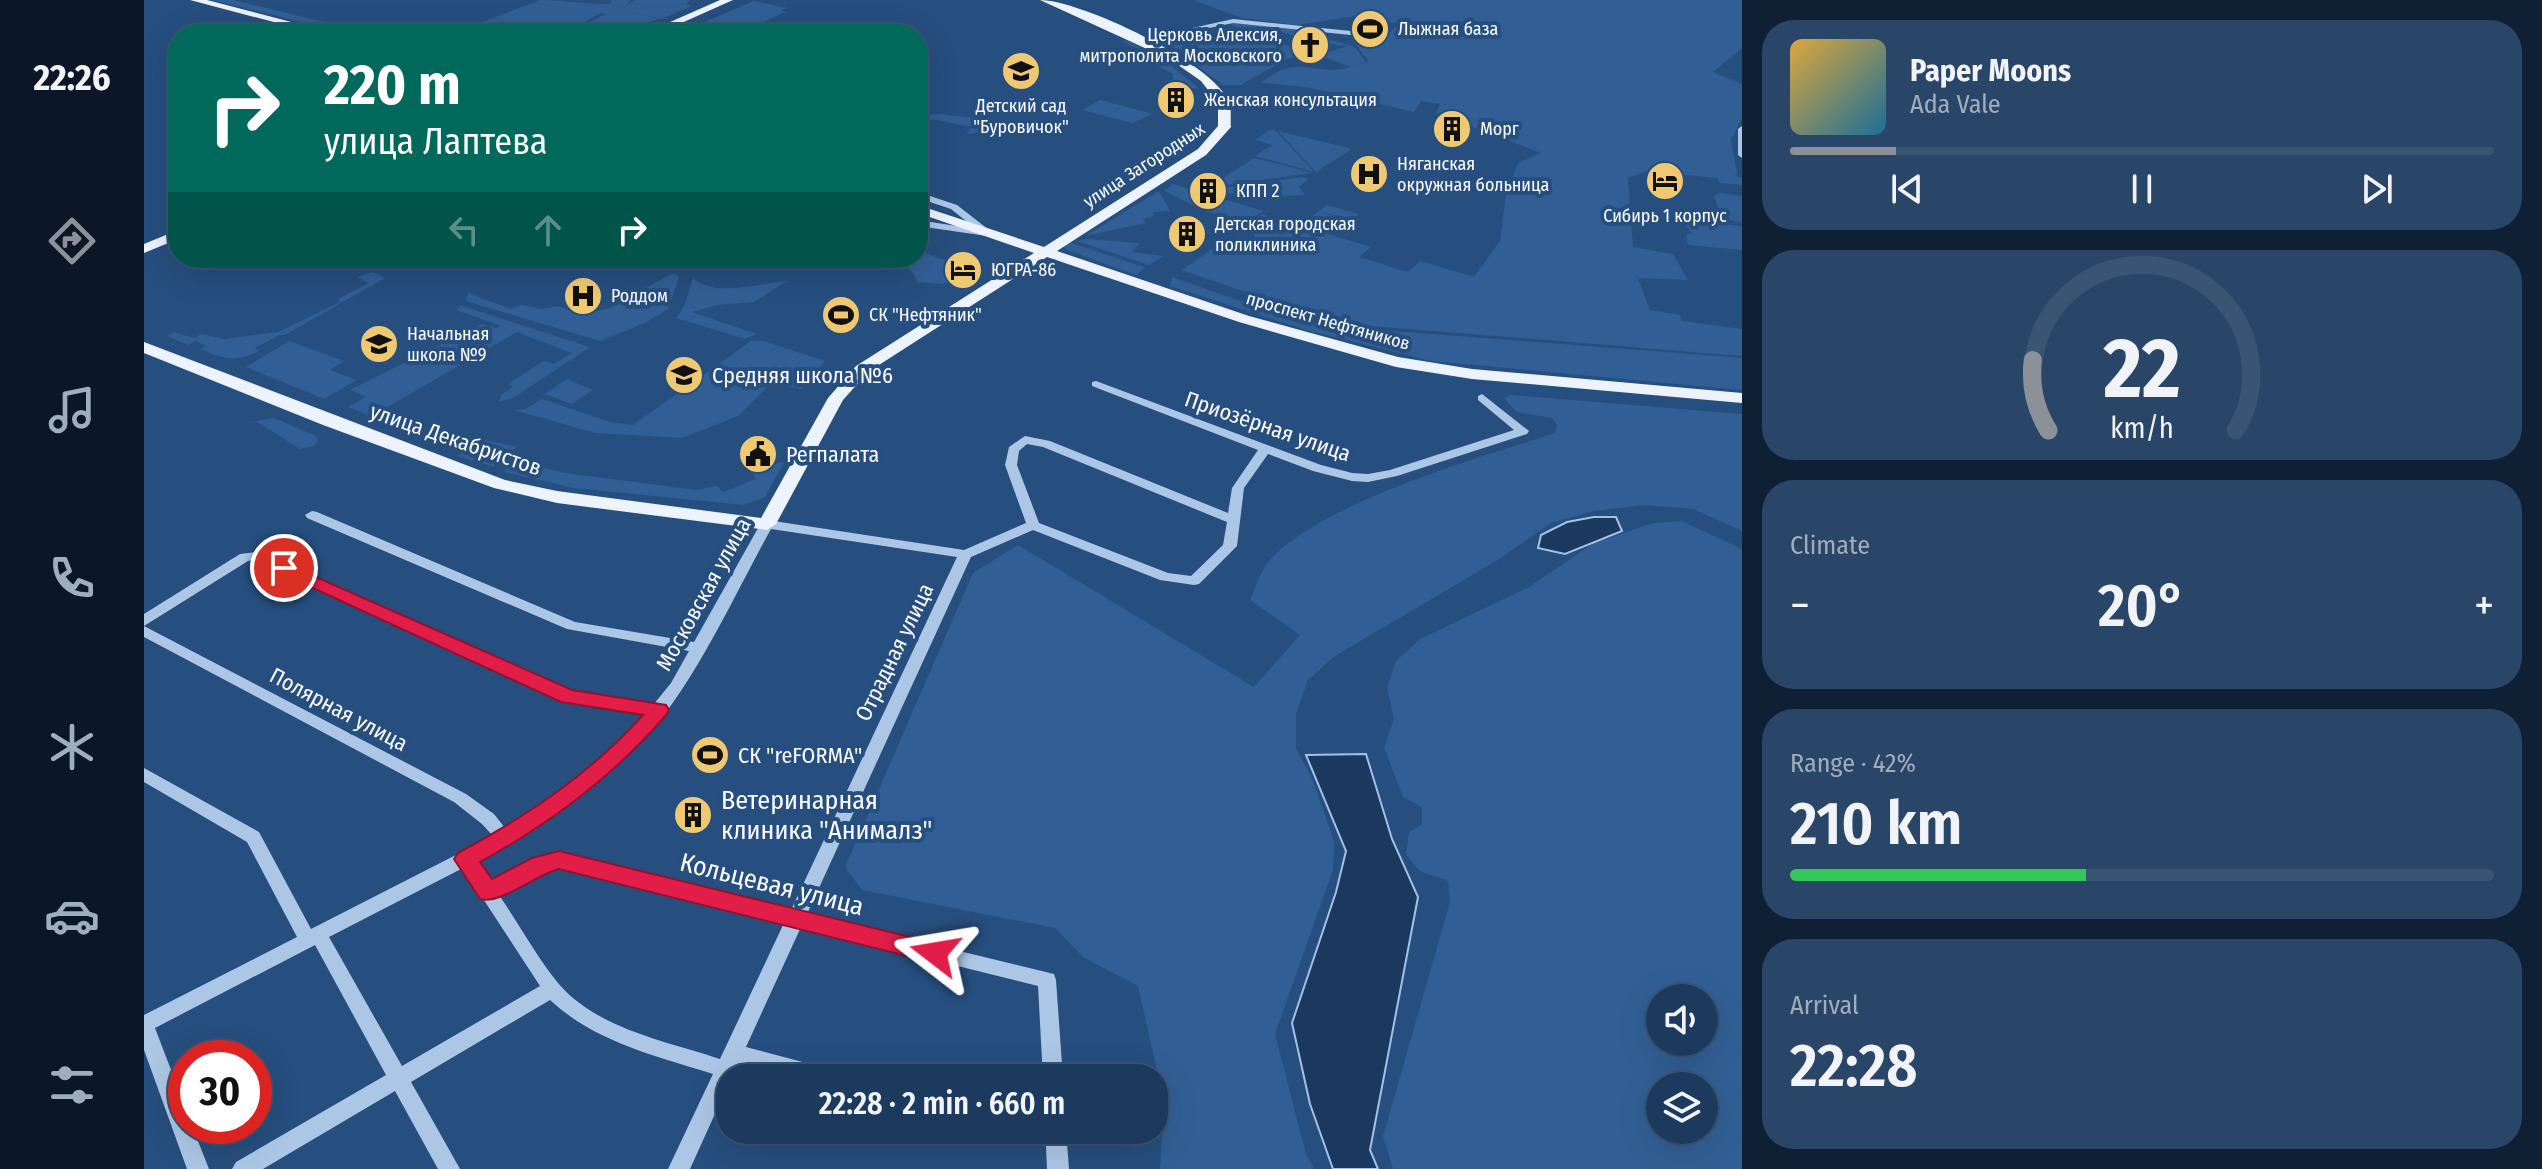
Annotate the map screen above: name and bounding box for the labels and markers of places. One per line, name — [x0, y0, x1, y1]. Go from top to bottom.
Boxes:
sports icon: Лыжная база — [1349, 8, 1391, 50]
place label: Лыжная база — [1398, 18, 1498, 40]
place label: Церковь Алексия, митрополита Московского — [1079, 24, 1282, 67]
church icon: Церковь Алексия, митрополита Московского — [1289, 24, 1331, 66]
school or university icon: Детский сад "Буровичок" — [1000, 50, 1042, 92]
building icon: Женская консультация — [1155, 79, 1197, 121]
place label: Женская консультация — [1204, 89, 1377, 111]
place label: Детский сад "Буровичок" — [973, 95, 1069, 138]
building icon: Морг — [1431, 108, 1473, 150]
place label: Морг — [1480, 118, 1519, 140]
hospital icon: Няганская окружная больница — [1348, 153, 1390, 195]
place label: Няганская окружная больница — [1397, 153, 1550, 196]
hotel icon: Сибирь 1 корпус — [1644, 160, 1686, 202]
building icon: КПП 2 — [1187, 170, 1229, 212]
place label: КПП 2 — [1236, 180, 1280, 202]
place label: Сибирь 1 корпус — [1603, 205, 1727, 227]
building icon: Детская городская поликлиника — [1166, 213, 1208, 255]
place label: Детская городская поликлиника — [1214, 213, 1356, 256]
hotel icon: ЮГРА-86 — [942, 249, 984, 291]
place label: ЮГРА-86 — [991, 259, 1056, 281]
hospital icon: Роддом — [562, 275, 604, 317]
place label: Роддом — [611, 285, 668, 307]
sports icon: СК "Нефтяник" — [820, 294, 862, 336]
place label: СК "Нефтяник" — [869, 304, 982, 326]
school or university icon: Начальная школа №9 — [358, 323, 400, 365]
place label: Начальная школа №9 — [407, 323, 489, 366]
school or university icon: Средняя школа №6 — [663, 354, 705, 396]
place label: Средняя школа №6 — [712, 362, 893, 389]
public building icon: Регпалата — [737, 433, 779, 475]
place label: Регпалата — [786, 441, 879, 468]
pin — [250, 534, 318, 602]
sports icon: СК "reFORMA" — [689, 734, 731, 776]
place label: СК "reFORMA" — [738, 742, 862, 769]
place label: Ветеринарная клиника "Анималз" — [721, 785, 932, 846]
building icon: Ветеринарная клиника "Анималз" — [672, 794, 714, 836]

